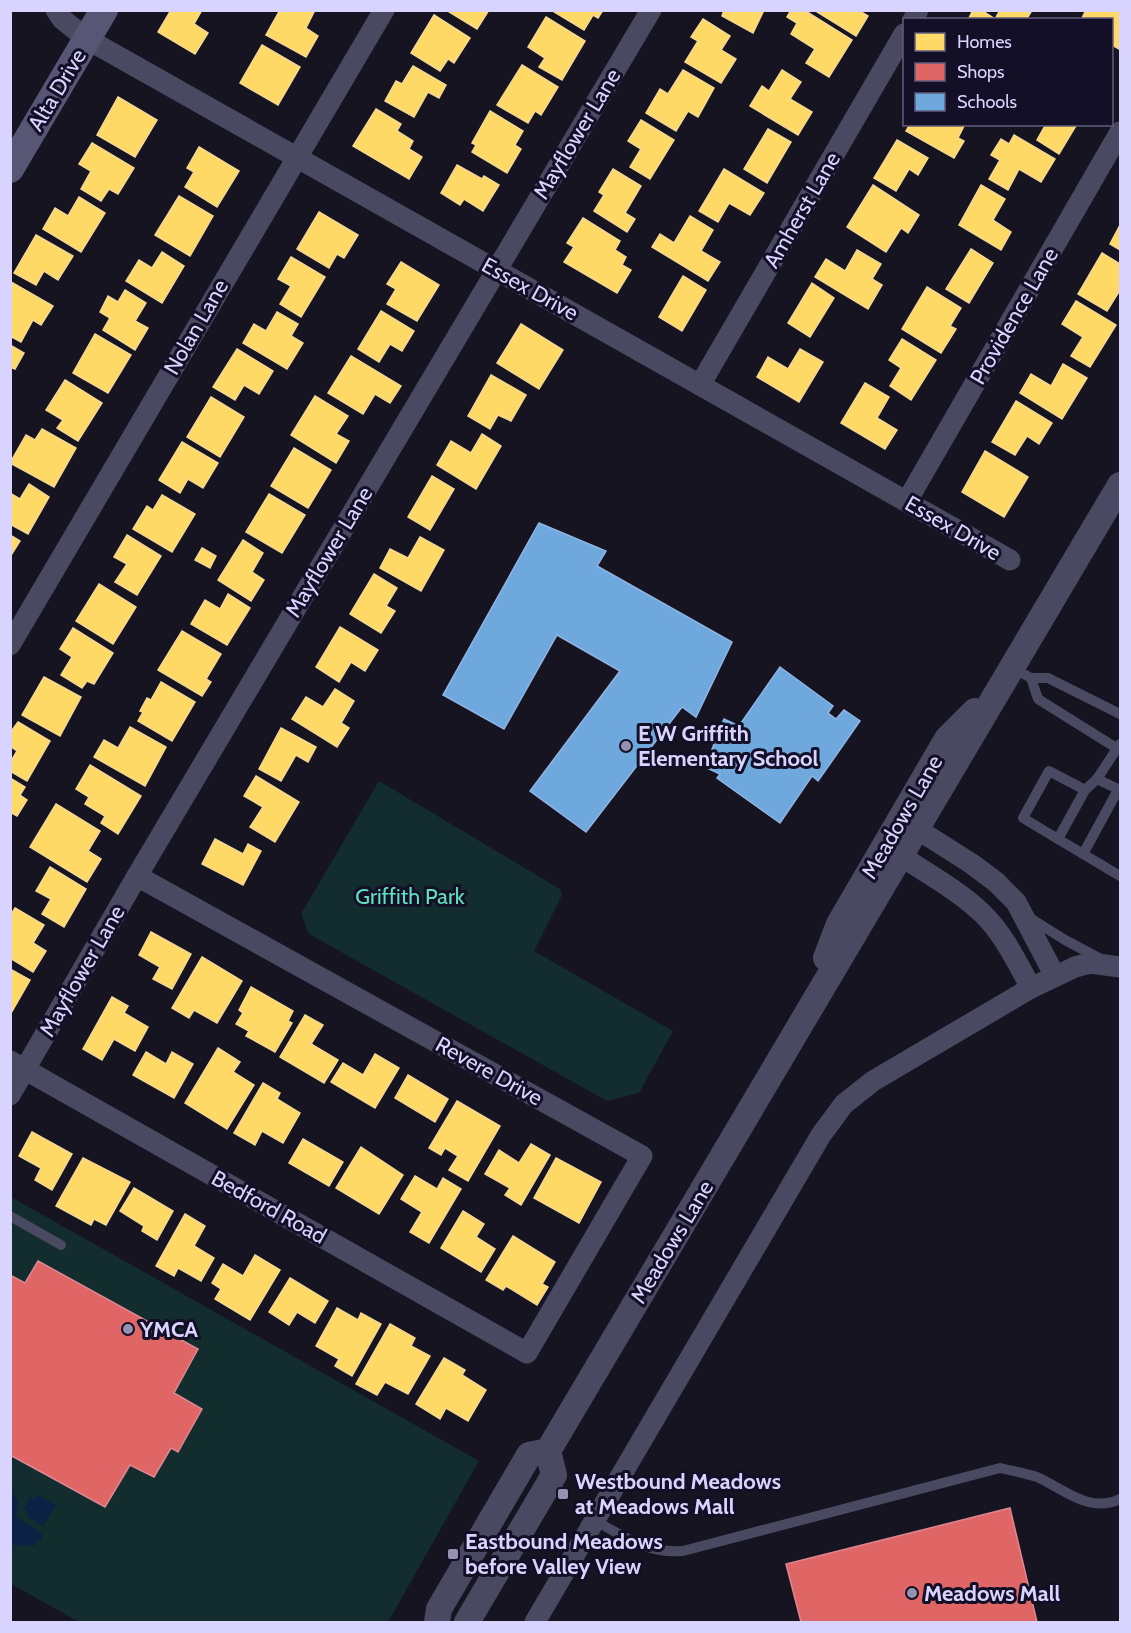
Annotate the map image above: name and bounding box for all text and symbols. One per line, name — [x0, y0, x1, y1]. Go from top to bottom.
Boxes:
legend — [903, 18, 1113, 126]
text: Homes — [957, 31, 1012, 53]
street label: Alta Drive — [22, 44, 92, 136]
text: Shops — [957, 61, 1005, 83]
street label: Mayflower Lane — [527, 64, 627, 204]
text: Schools — [957, 91, 1017, 113]
street label: Amherst Lane — [758, 147, 846, 273]
street label: Providence Lane — [964, 243, 1064, 389]
street label: Essex Drive — [477, 251, 583, 327]
street label: Nolan Lane — [158, 275, 234, 379]
street label: Mayflower Lane — [279, 482, 379, 622]
street label: Essex Drive — [900, 490, 1006, 566]
place label: E W Griffith Elementary School — [638, 720, 818, 772]
marker: E W Griffith Elementary School — [619, 739, 633, 753]
street label: Meadows Lane — [856, 750, 948, 884]
park label: Griffith Park — [355, 883, 465, 910]
street label: Mayflower Lane — [33, 900, 131, 1042]
street label: Revere Drive — [431, 1031, 547, 1111]
street label: Bedford Road — [207, 1164, 331, 1250]
street label: Meadows Lane — [625, 1176, 719, 1308]
place label: YMCA — [139, 1316, 198, 1343]
marker: YMCA — [121, 1322, 135, 1336]
place label: Westbound Meadows at Meadows Mall — [575, 1468, 781, 1520]
marker: Westbound Meadows at Meadows Mall — [556, 1487, 570, 1501]
place label: Eastbound Meadows before Valley View — [465, 1528, 663, 1580]
marker: Eastbound Meadows before Valley View — [446, 1547, 460, 1561]
place label: Meadows Mall — [924, 1580, 1060, 1607]
marker: Meadows Mall — [905, 1586, 919, 1600]

